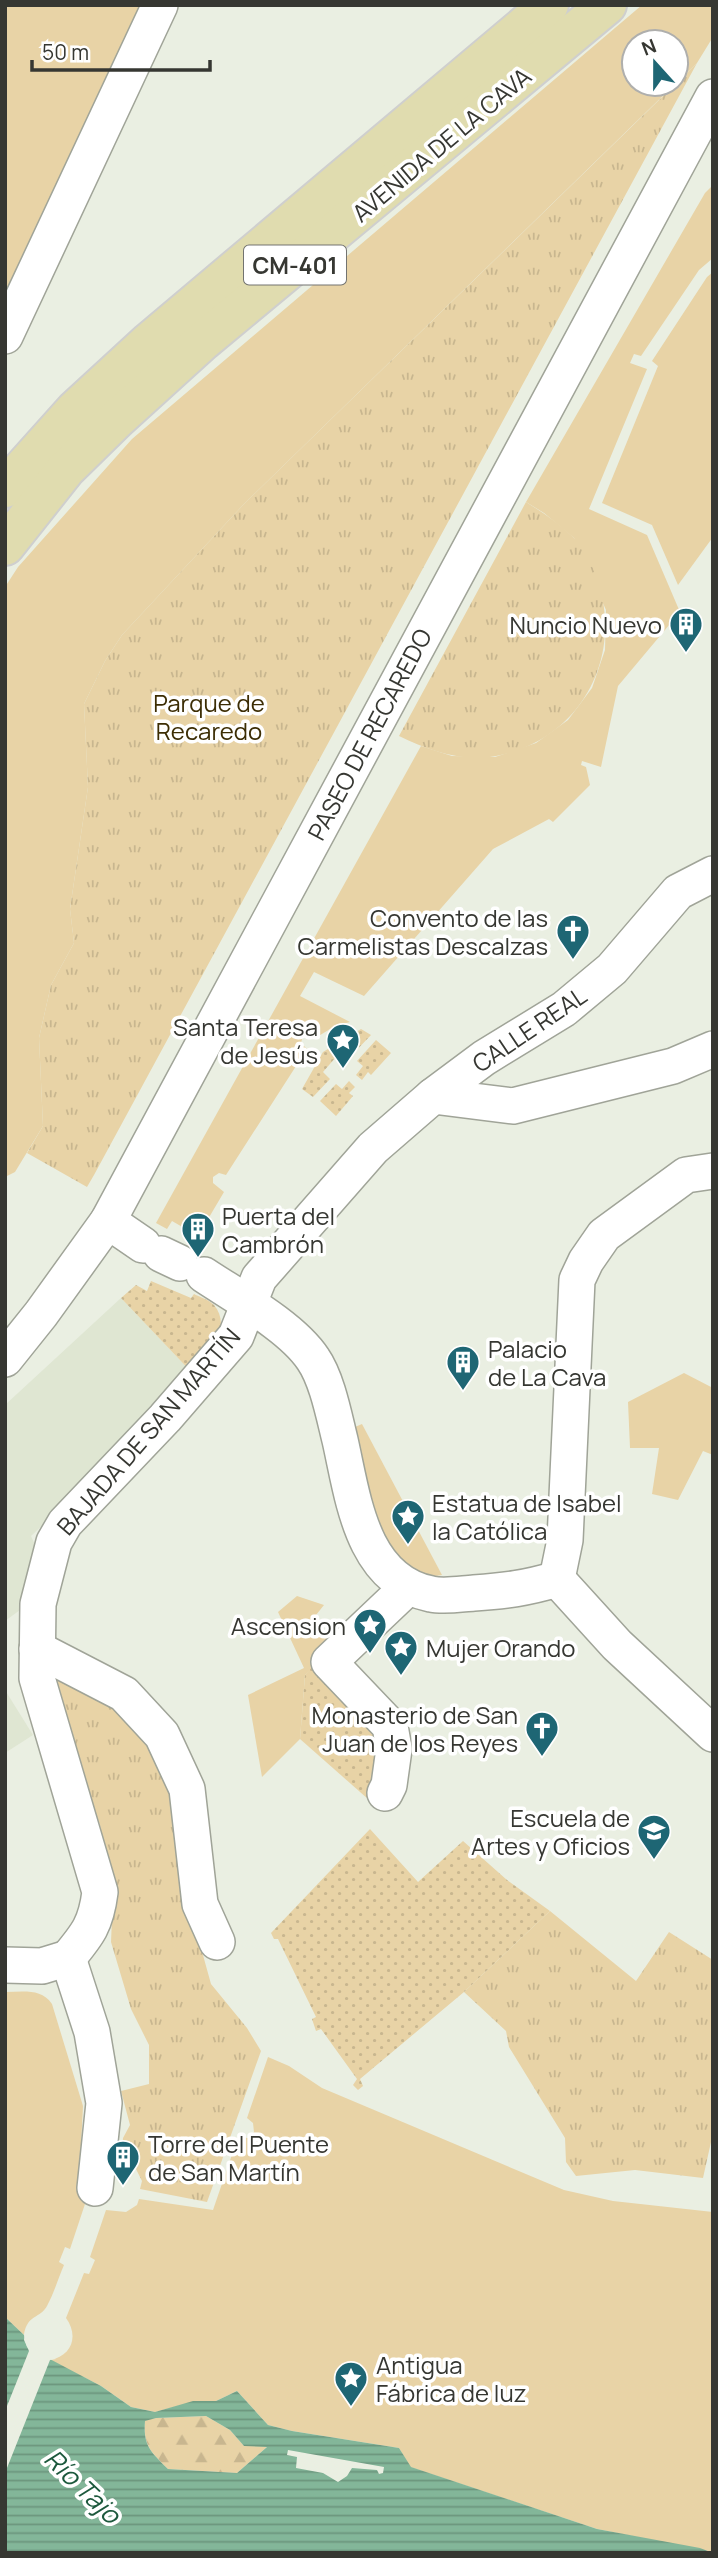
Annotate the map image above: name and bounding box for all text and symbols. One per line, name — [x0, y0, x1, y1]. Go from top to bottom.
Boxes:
scale bar — [32, 28, 210, 72]
north arrow — [620, 28, 690, 98]
text: N — [638, 33, 660, 62]
text: 50 m — [42, 38, 89, 66]
street label: AVENIDA DE LA CAVA — [344, 59, 538, 229]
road number: CM-401 — [244, 246, 346, 284]
building icon: Nuncio Nuevo — [667, 605, 705, 654]
place label: Nuncio Nuevo — [509, 608, 662, 641]
street label: PASEO DE RECAREDO — [299, 623, 439, 845]
park label: Parque de Recaredo — [153, 686, 265, 747]
place label: Convento de las Carmelistas Descalzas — [298, 901, 548, 962]
church icon: Convento de las Carmelistas Descalzas — [554, 912, 592, 961]
street label: CALLE REAL — [465, 979, 593, 1079]
place label: Santa Teresa de Jesús — [173, 1010, 318, 1071]
place icon: Santa Teresa de Jesús — [324, 1021, 362, 1070]
place label: Puerta del Cambrón — [222, 1199, 335, 1260]
building icon: Puerta del Cambrón — [179, 1210, 217, 1259]
street label: BAJADA DE SAN MARTÍN — [49, 1321, 247, 1541]
place label: Palacio de La Cava — [488, 1332, 606, 1393]
building icon: Palacio de La Cava — [444, 1343, 482, 1392]
place label: Estatua de Isabel la Católica — [432, 1486, 622, 1547]
place icon: Estatua de Isabel la Católica — [389, 1497, 427, 1546]
place icon: Ascension — [351, 1606, 389, 1655]
place label: Ascension — [231, 1609, 346, 1642]
place icon: Mujer Orando — [382, 1628, 420, 1677]
place label: Mujer Orando — [426, 1631, 575, 1664]
place label: Monasterio de San Juan de los Reyes — [312, 1698, 518, 1759]
church icon: Monasterio de San Juan de los Reyes — [523, 1709, 561, 1758]
place label: Escuela de Artes y Oficios — [471, 1801, 630, 1862]
school or university icon: Escuela de Artes y Oficios — [635, 1812, 673, 1861]
place label: Torre del Puente de San Martín — [148, 2127, 329, 2188]
building icon: Torre del Puente de San Martín — [104, 2138, 142, 2187]
place label: Antigua Fábrica de luz — [376, 2348, 526, 2409]
place icon: Antigua Fábrica de luz — [332, 2359, 370, 2408]
water label: Río Tajo — [37, 2441, 130, 2532]

